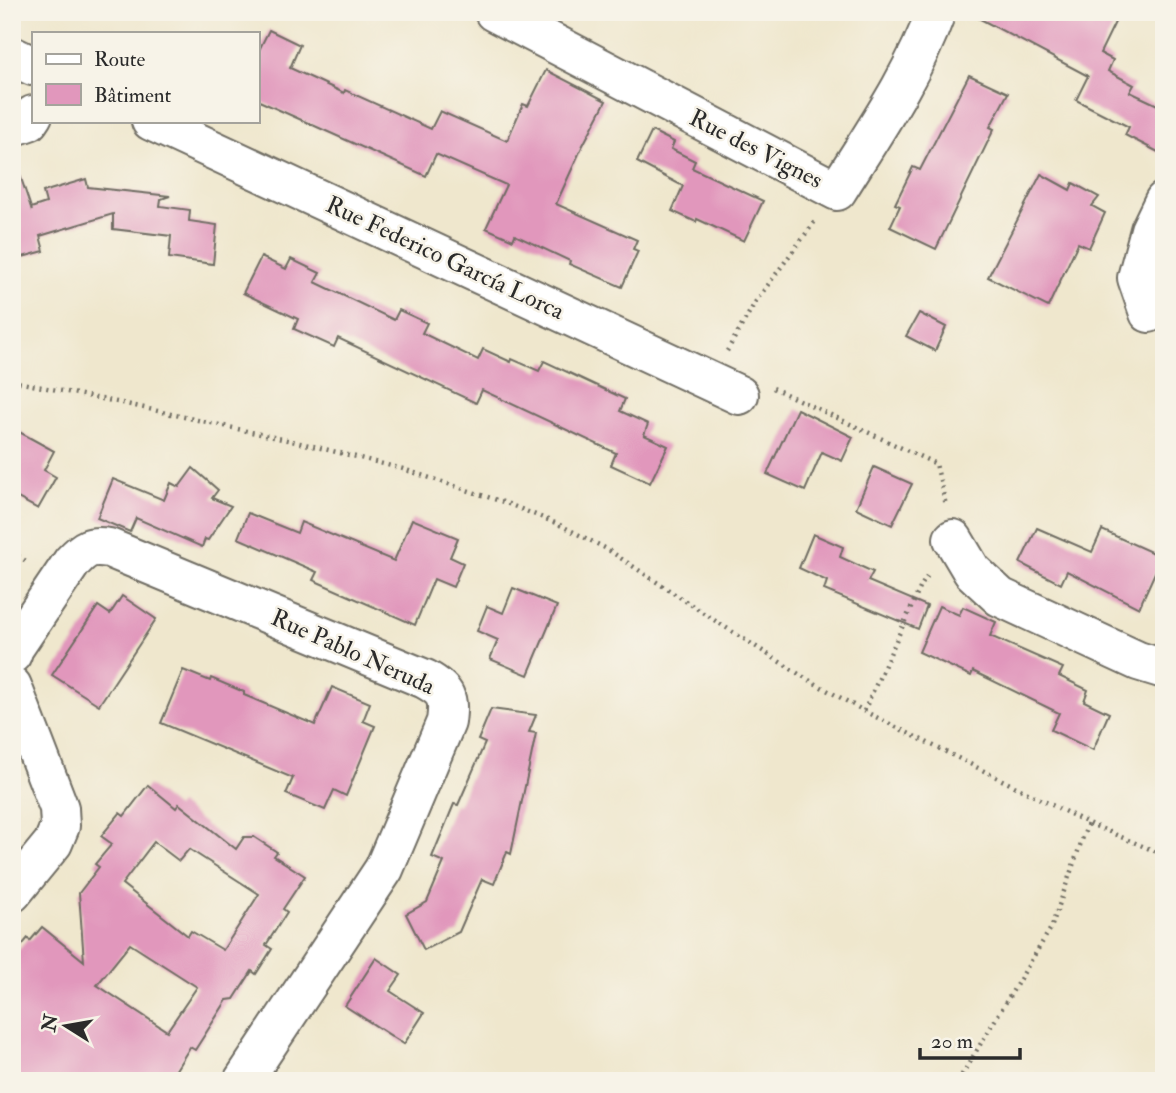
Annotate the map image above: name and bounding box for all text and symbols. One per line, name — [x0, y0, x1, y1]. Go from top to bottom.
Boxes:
legend — [32, 32, 259, 122]
text: Route — [94, 46, 146, 73]
text: Bâtiment — [94, 82, 171, 109]
street label: Rue des Vignes — [684, 102, 828, 196]
street label: Rue Federico García Lorca — [321, 189, 570, 327]
street label: Rue Pablo Neruda — [266, 602, 441, 702]
north arrow — [32, 992, 102, 1062]
text: N — [37, 1011, 64, 1035]
scale bar — [920, 1016, 1020, 1060]
text: 20 m — [931, 1028, 973, 1055]

